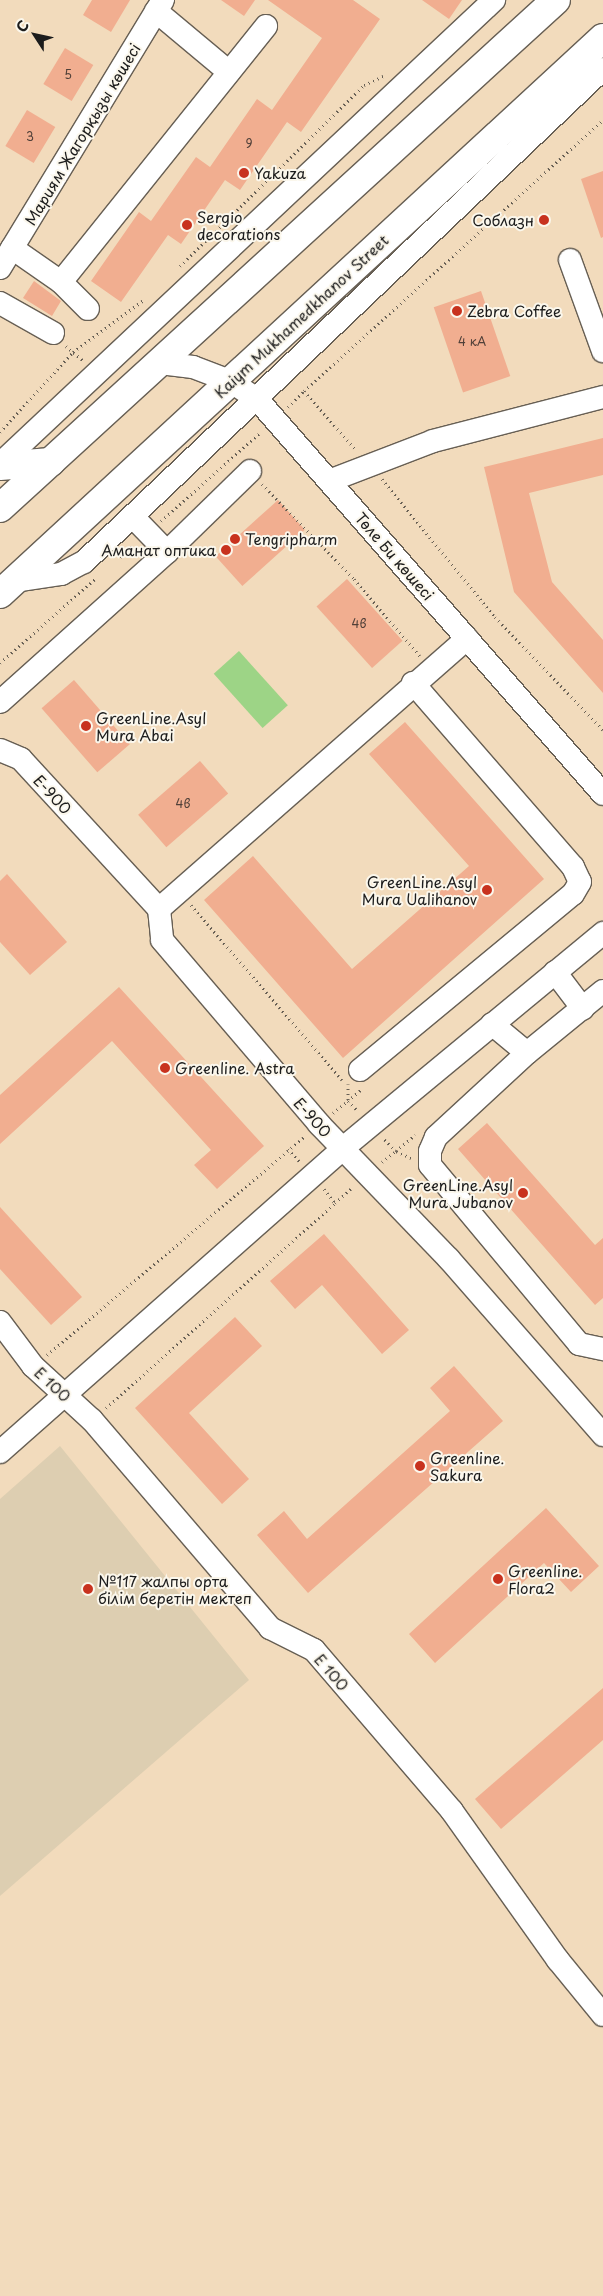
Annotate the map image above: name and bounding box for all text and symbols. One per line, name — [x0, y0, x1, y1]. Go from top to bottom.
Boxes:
north arrow — [10, 10, 60, 60]
text: С — [11, 16, 34, 36]
street label: Мариям Жагорқызы көшесі — [21, 40, 143, 228]
house number: 5 — [64, 68, 72, 82]
house number: 3 — [26, 130, 34, 144]
house number: 9 — [245, 137, 253, 151]
place label: Yakuza — [254, 164, 306, 182]
marker: Yakuza — [238, 167, 250, 179]
place label: Sergio decorations — [197, 207, 280, 242]
place label: Соблазн — [472, 211, 534, 229]
marker: Соблазн — [538, 214, 550, 226]
marker: Sergio decorations — [181, 219, 193, 231]
street label: Kaiym Mukhamedkhanov Street — [210, 230, 392, 402]
place label: Zebra Coffee — [467, 302, 562, 320]
marker: Zebra Coffee — [451, 305, 463, 317]
house number: 4 кА — [458, 335, 486, 349]
street label: Төле Би көшесі — [352, 508, 438, 604]
place label: Tengripharm — [245, 530, 337, 548]
marker: Tengripharm — [229, 533, 241, 545]
place label: Аманат оптика — [100, 541, 216, 559]
marker: Аманат оптика — [220, 544, 232, 556]
house number: 4в — [352, 617, 366, 631]
place label: GreenLine.Asyl Mura Abai — [96, 708, 206, 743]
marker: GreenLine.Asyl Mura Abai — [80, 720, 92, 732]
street label: E-900 — [30, 771, 76, 817]
house number: 4в — [176, 797, 190, 811]
place label: GreenLine.Asyl Mura Ualihanov — [362, 872, 477, 907]
marker: GreenLine.Asyl Mura Ualihanov — [481, 884, 493, 896]
place label: Greenline. Astra — [175, 1059, 295, 1077]
marker: Greenline. Astra — [159, 1062, 171, 1074]
street label: E-900 — [291, 1094, 335, 1140]
place label: GreenLine.Asyl Mura Jubanov — [403, 1175, 513, 1210]
marker: GreenLine.Asyl Mura Jubanov — [517, 1187, 529, 1199]
street label: E 100 — [31, 1363, 75, 1405]
place label: Greenline. Sakura — [430, 1448, 505, 1483]
marker: Greenline. Sakura — [414, 1460, 426, 1472]
place label: Greenline. Flora2 — [508, 1561, 583, 1596]
place label: №117 жалпы орта білім беретін мектеп — [98, 1571, 252, 1606]
marker: Greenline. Flora2 — [492, 1573, 504, 1585]
marker: №117 жалпы орта білім беретін мектеп — [82, 1583, 94, 1595]
street label: E 100 — [311, 1650, 353, 1694]

